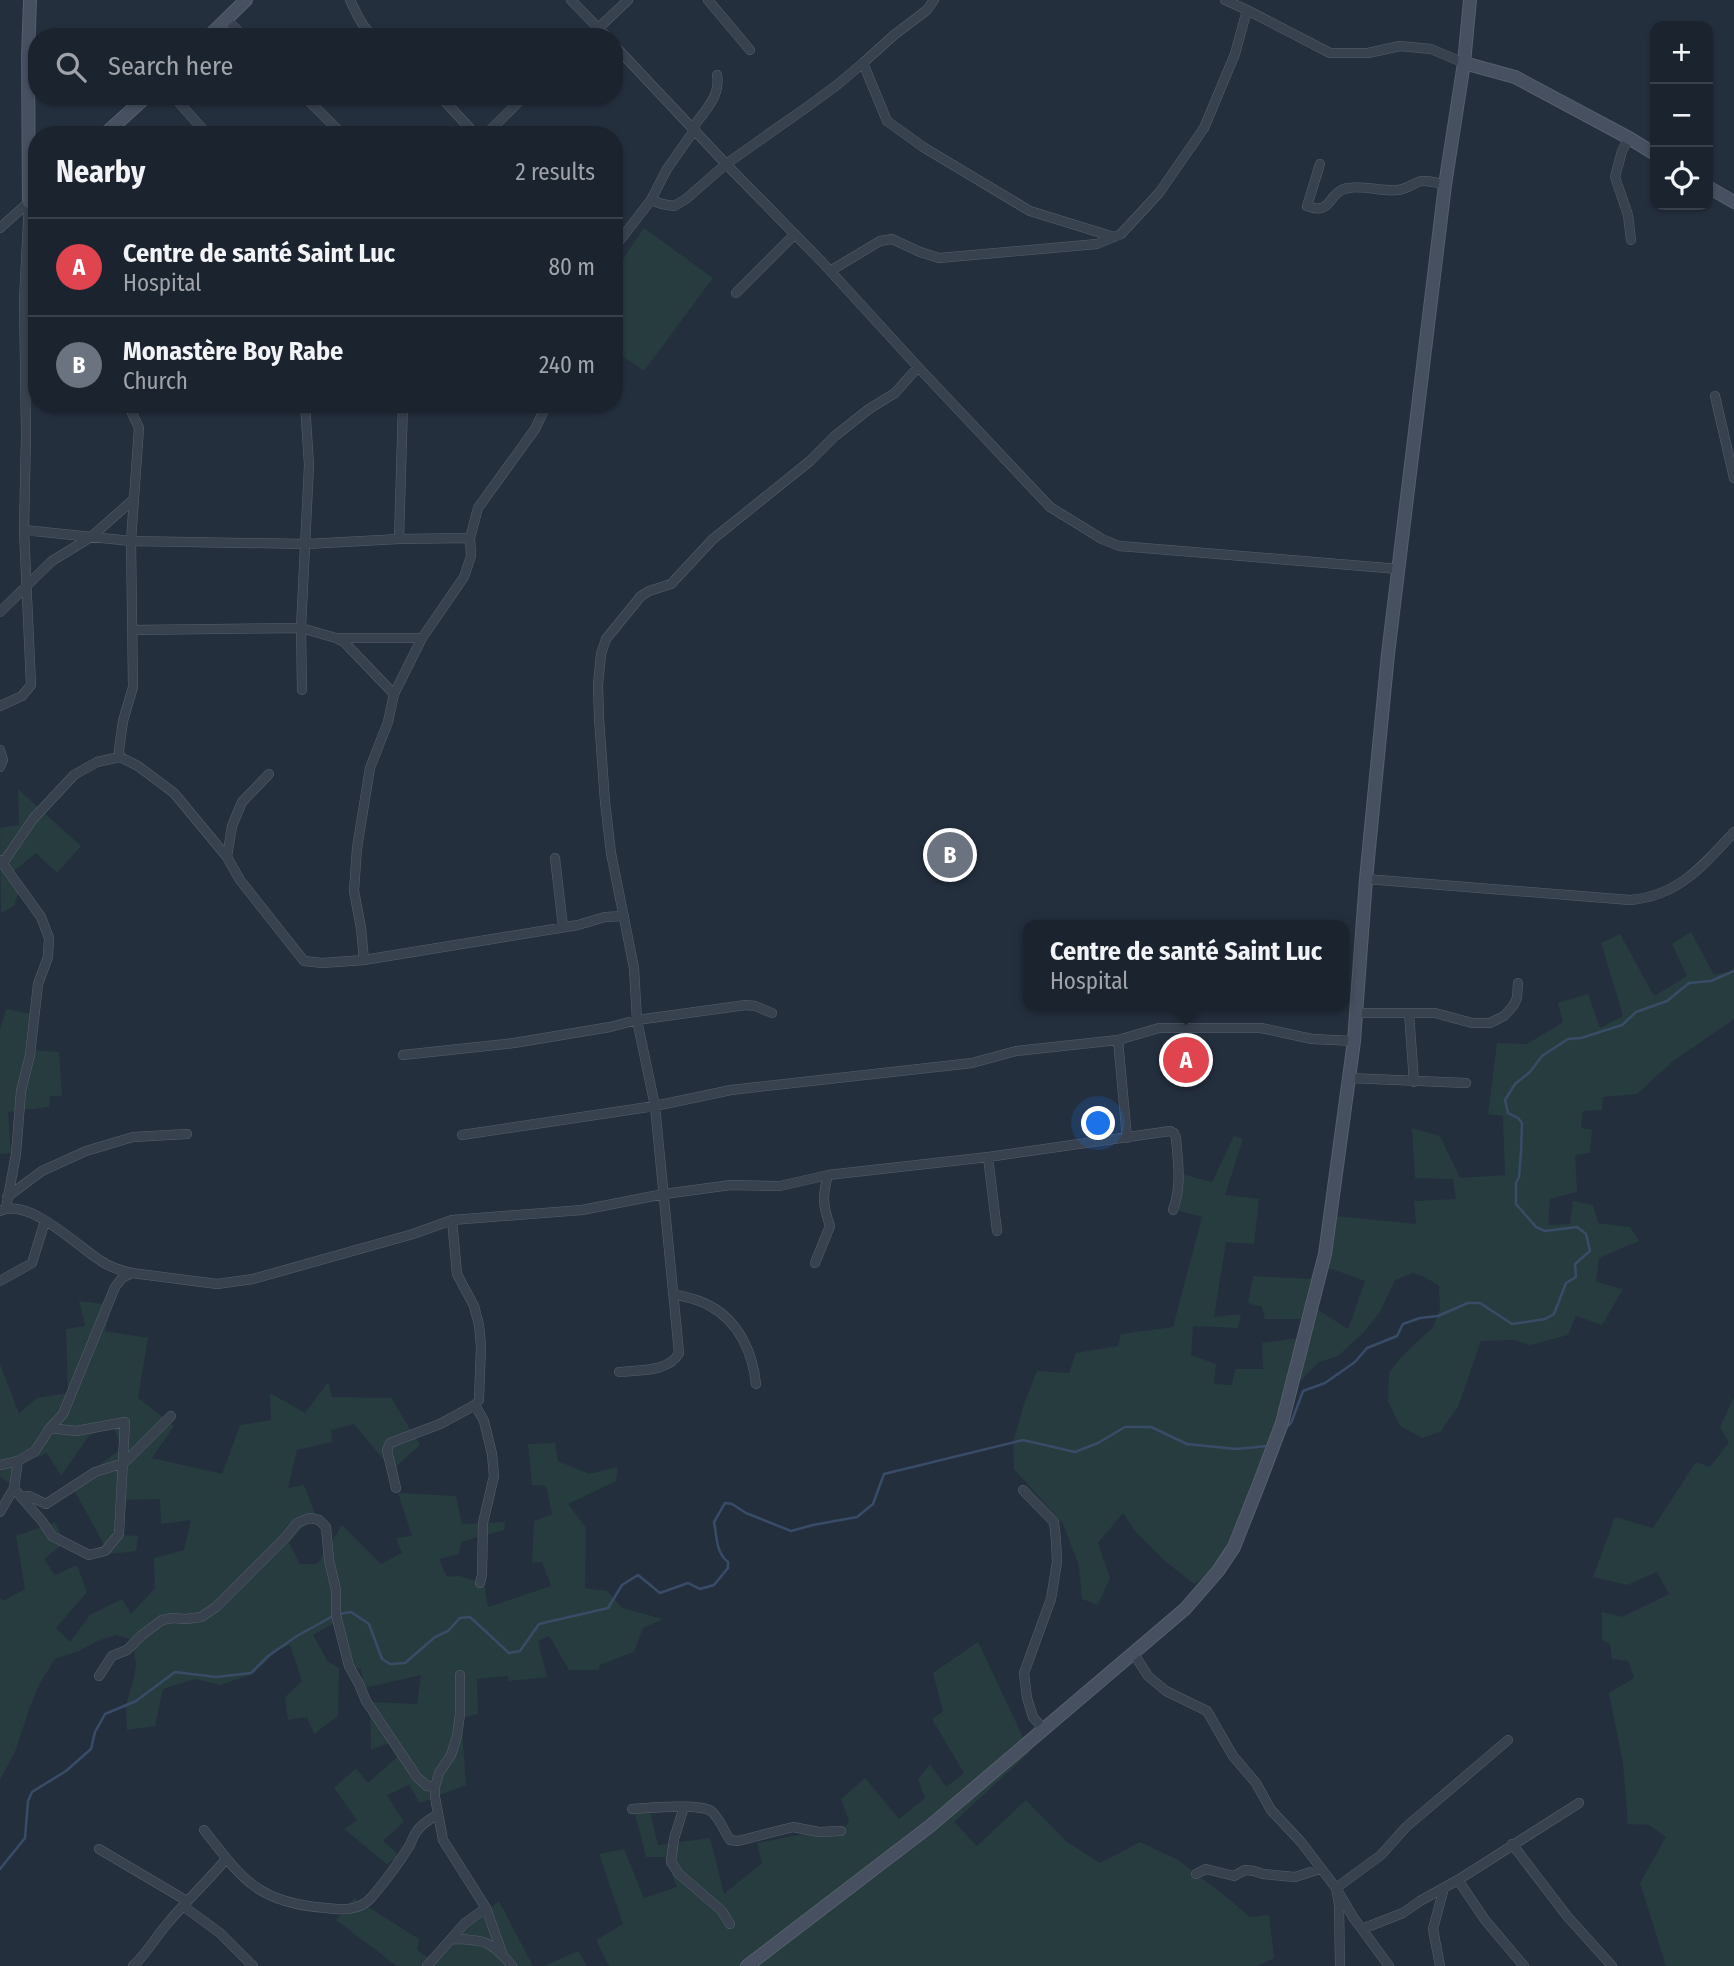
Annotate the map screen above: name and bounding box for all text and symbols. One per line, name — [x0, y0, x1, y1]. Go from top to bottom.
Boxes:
map controls — [1650, 21, 1713, 210]
button: + — [1650, 21, 1713, 84]
search box — [28, 28, 623, 105]
icon: search — [52, 48, 90, 86]
text: Search here — [108, 51, 233, 82]
button: − — [1650, 84, 1713, 147]
button: locate — [1650, 147, 1713, 210]
text: Nearby — [56, 154, 145, 190]
text: 2 results — [515, 158, 595, 186]
text: Centre de santé Saint Luc — [123, 238, 395, 269]
text: A — [73, 253, 85, 281]
text: 80 m — [548, 253, 595, 281]
text: Hospital — [123, 269, 201, 297]
text: Monastère Boy Rabe — [123, 336, 343, 367]
text: B — [73, 351, 85, 379]
text: 240 m — [539, 351, 595, 379]
text: Church — [123, 367, 188, 395]
pin: B — [927, 829, 973, 881]
popup — [1023, 920, 1349, 1011]
text: Centre de santé Saint Luc — [1050, 936, 1322, 967]
text: Hospital — [1050, 967, 1128, 995]
pin: A — [1163, 1034, 1209, 1086]
your location — [1081, 1106, 1115, 1140]

